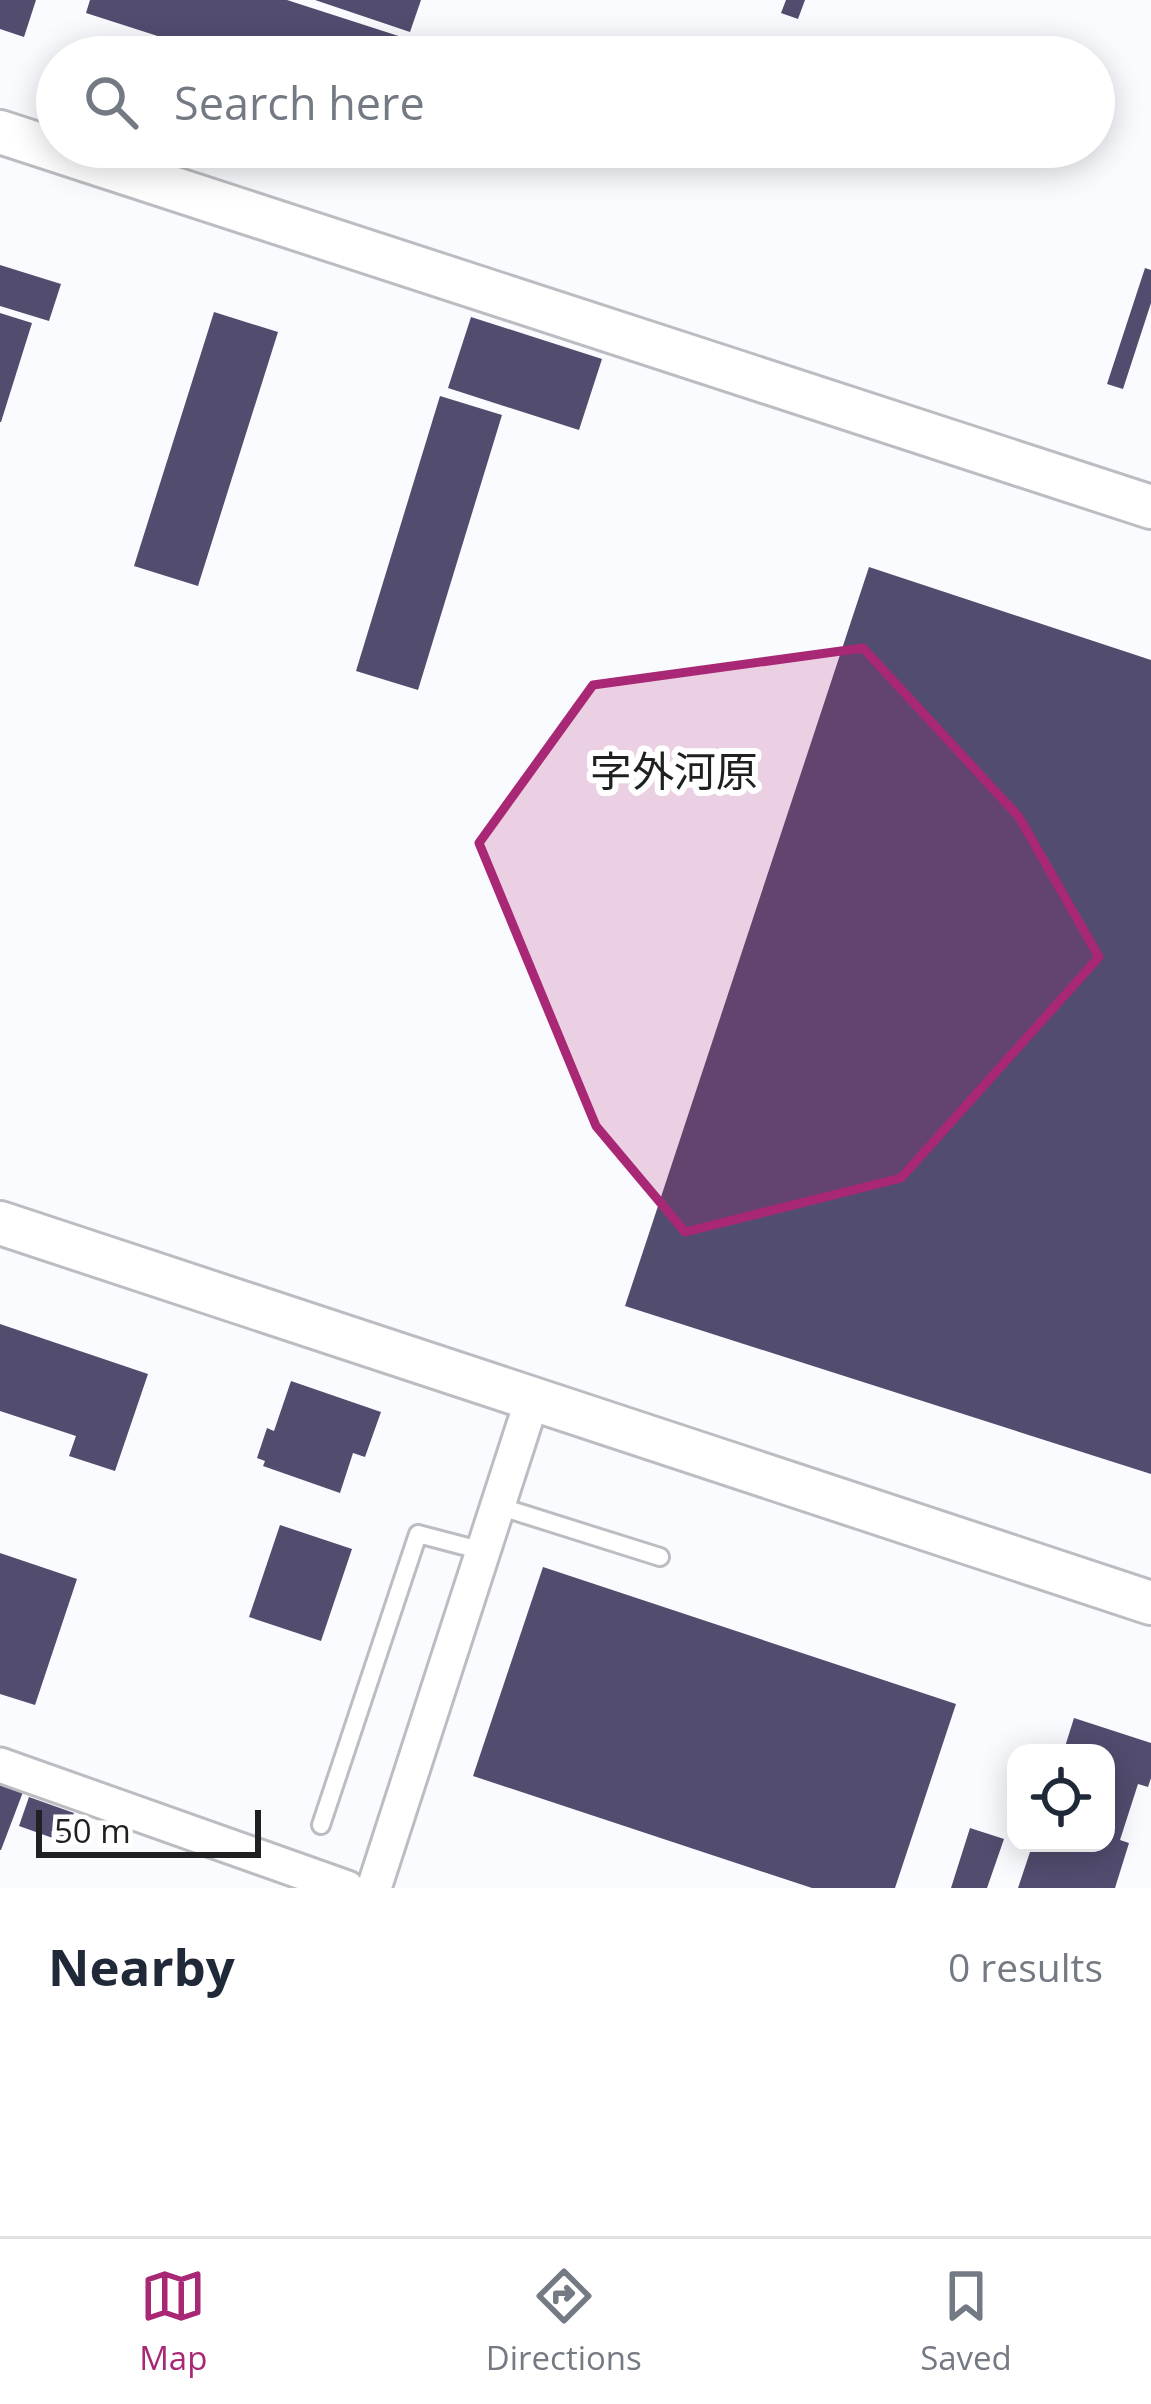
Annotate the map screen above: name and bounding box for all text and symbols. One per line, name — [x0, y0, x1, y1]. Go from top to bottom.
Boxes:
search box — [36, 36, 1115, 168]
icon: search — [78, 69, 144, 135]
text: Search here — [174, 72, 425, 133]
district label: 字外河原 — [590, 742, 758, 799]
map controls — [1007, 1744, 1115, 1852]
button: locate — [1007, 1744, 1115, 1852]
scale bar — [36, 1804, 261, 1857]
text: 50 m — [54, 1808, 131, 1853]
text: Nearby — [48, 1931, 235, 2001]
text: 0 results — [948, 1940, 1103, 1993]
tab: Map — [139, 2263, 207, 2380]
tab: Directions — [486, 2263, 642, 2380]
tab: Saved — [920, 2263, 1012, 2380]

